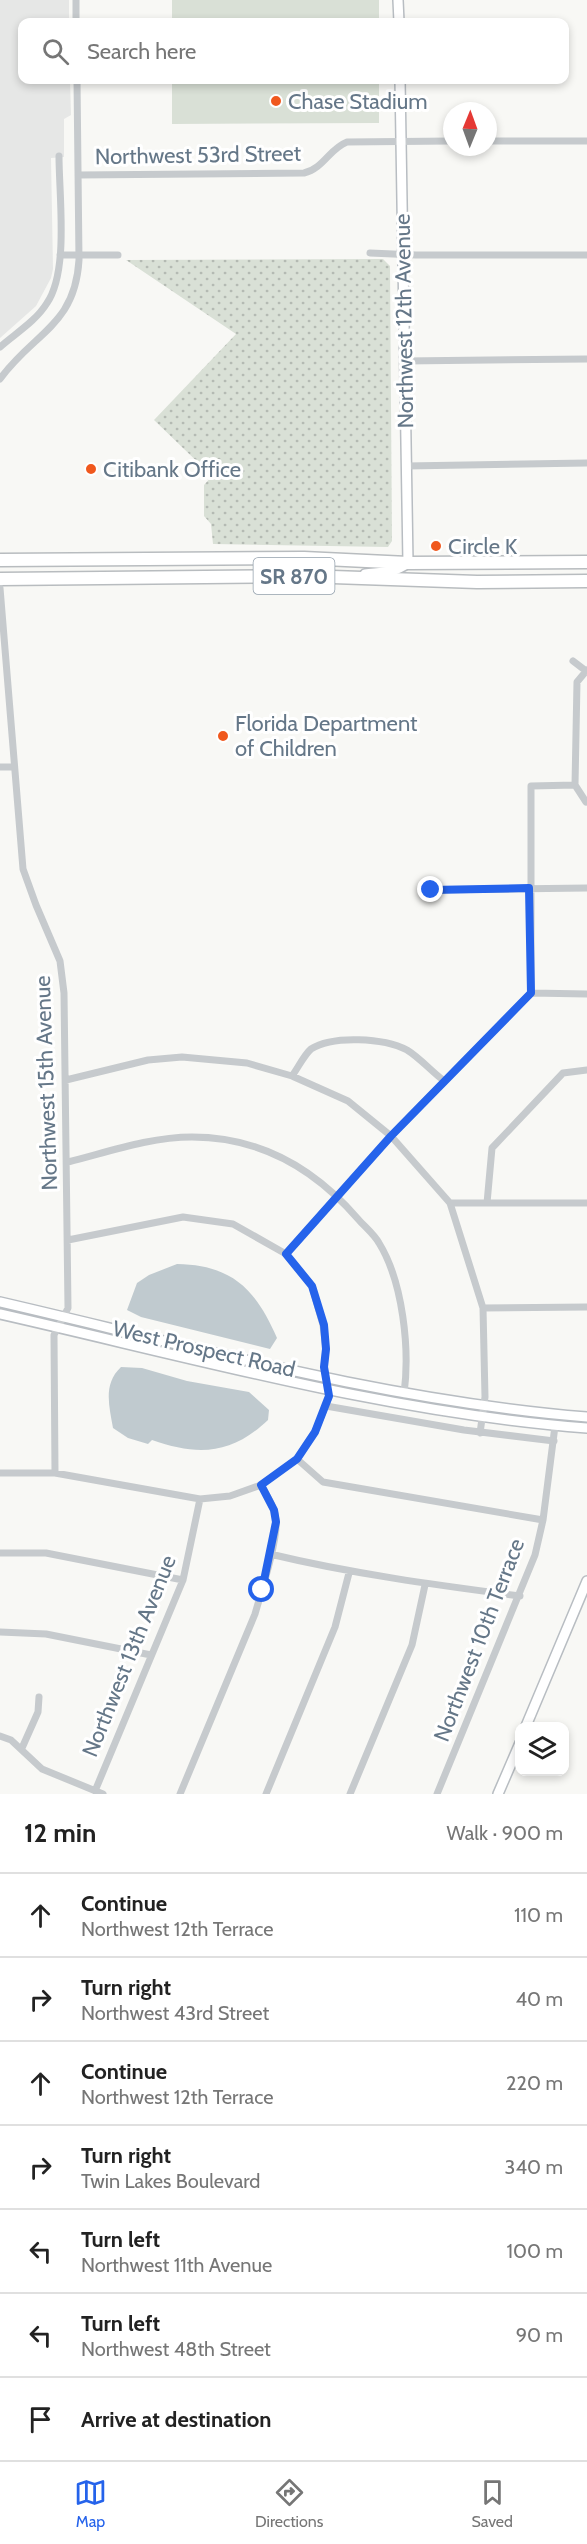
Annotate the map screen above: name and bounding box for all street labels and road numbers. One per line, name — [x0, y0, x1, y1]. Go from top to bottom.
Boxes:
street label: Northwest 53rd Street — [95, 140, 302, 170]
street label: Northwest 12th Avenue — [389, 213, 419, 429]
road number: SR 870 — [254, 558, 334, 594]
street label: Northwest 15th Avenue — [29, 975, 63, 1191]
street label: West Prospect Road — [110, 1315, 298, 1383]
street label: Northwest 10th Terrace — [428, 1535, 530, 1745]
street label: Northwest 13th Avenue — [76, 1551, 182, 1761]

